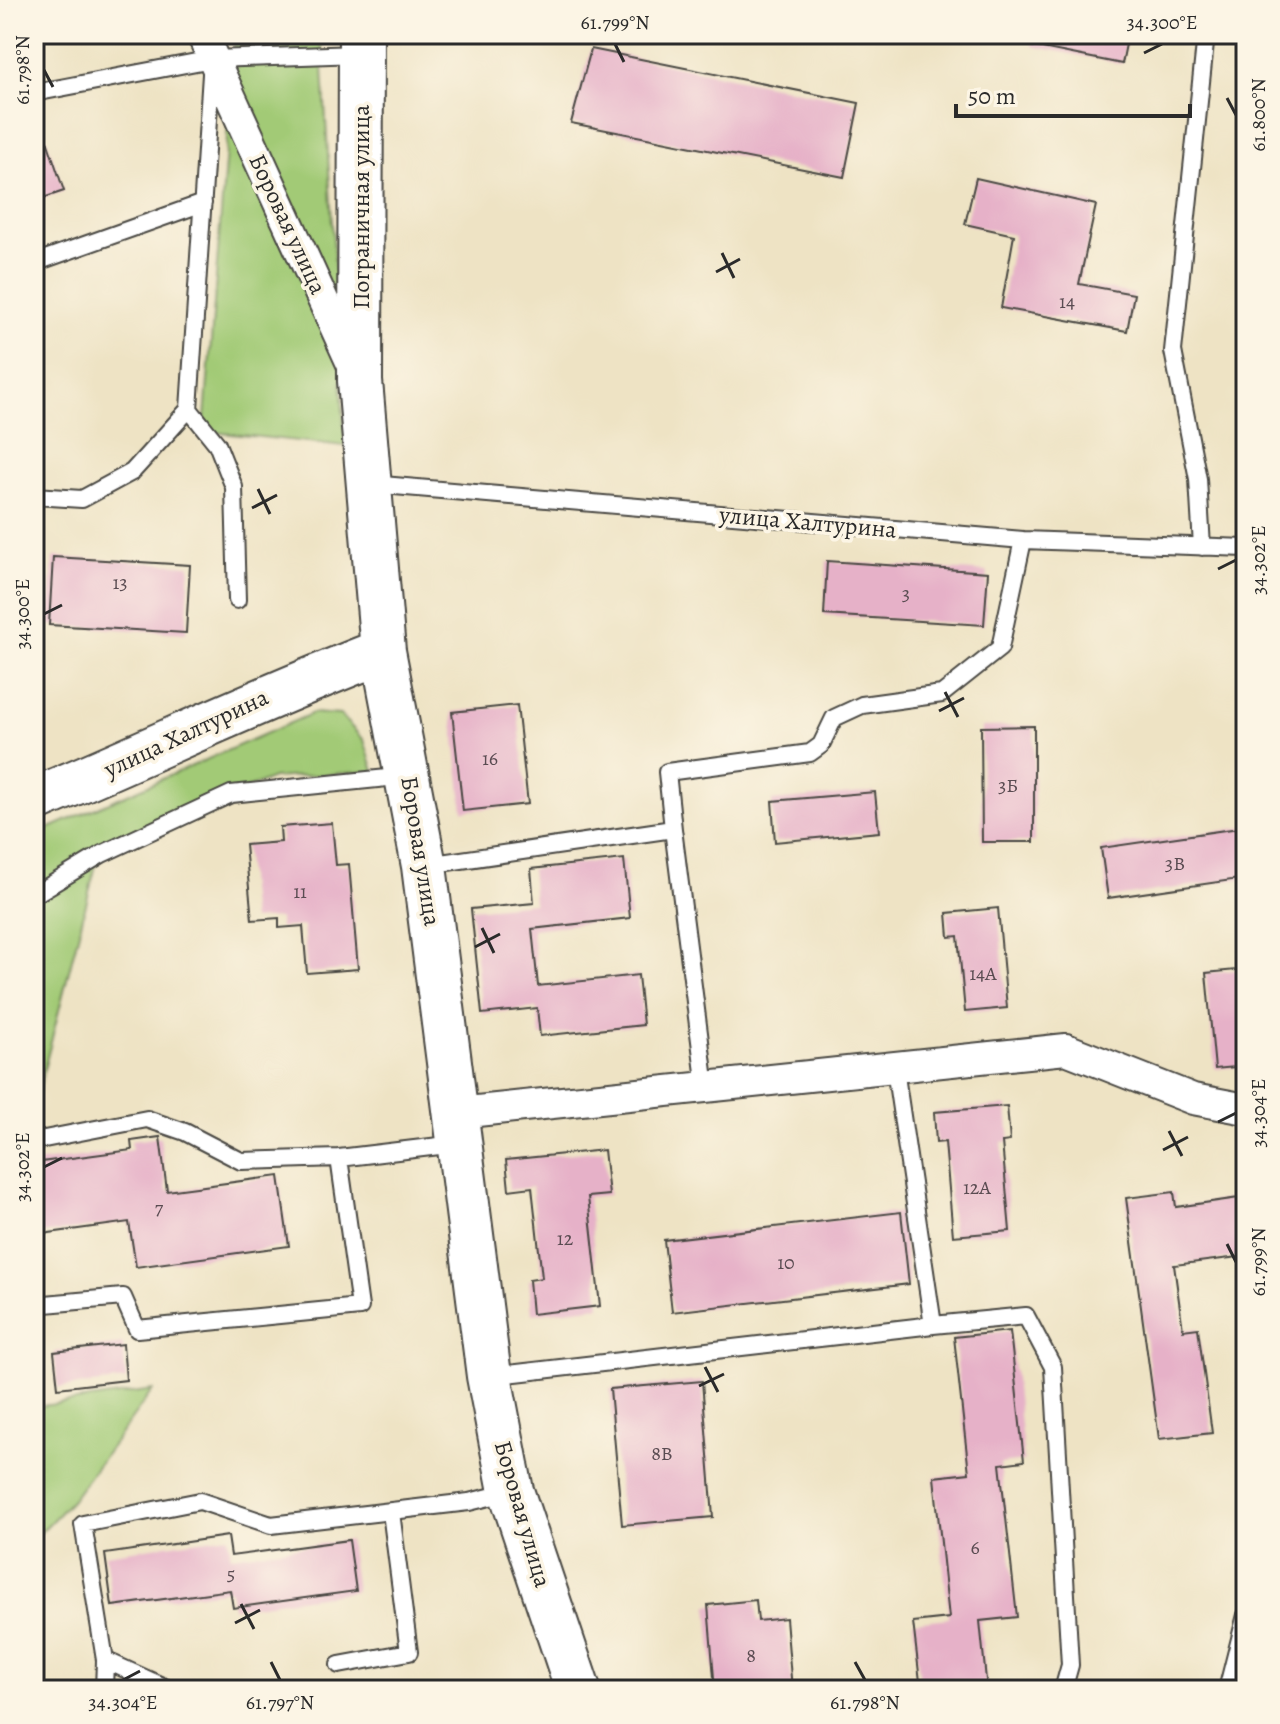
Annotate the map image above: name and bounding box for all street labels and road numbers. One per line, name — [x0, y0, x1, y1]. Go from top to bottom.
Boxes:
street label: Пограничная улица — [345, 105, 377, 309]
street label: Боровая улица — [242, 149, 334, 299]
street label: улица Халтурина — [717, 498, 898, 546]
street label: улица Халтурина — [98, 681, 273, 785]
street label: Боровая улица — [393, 774, 449, 928]
street label: Боровая улица — [487, 1437, 559, 1591]

